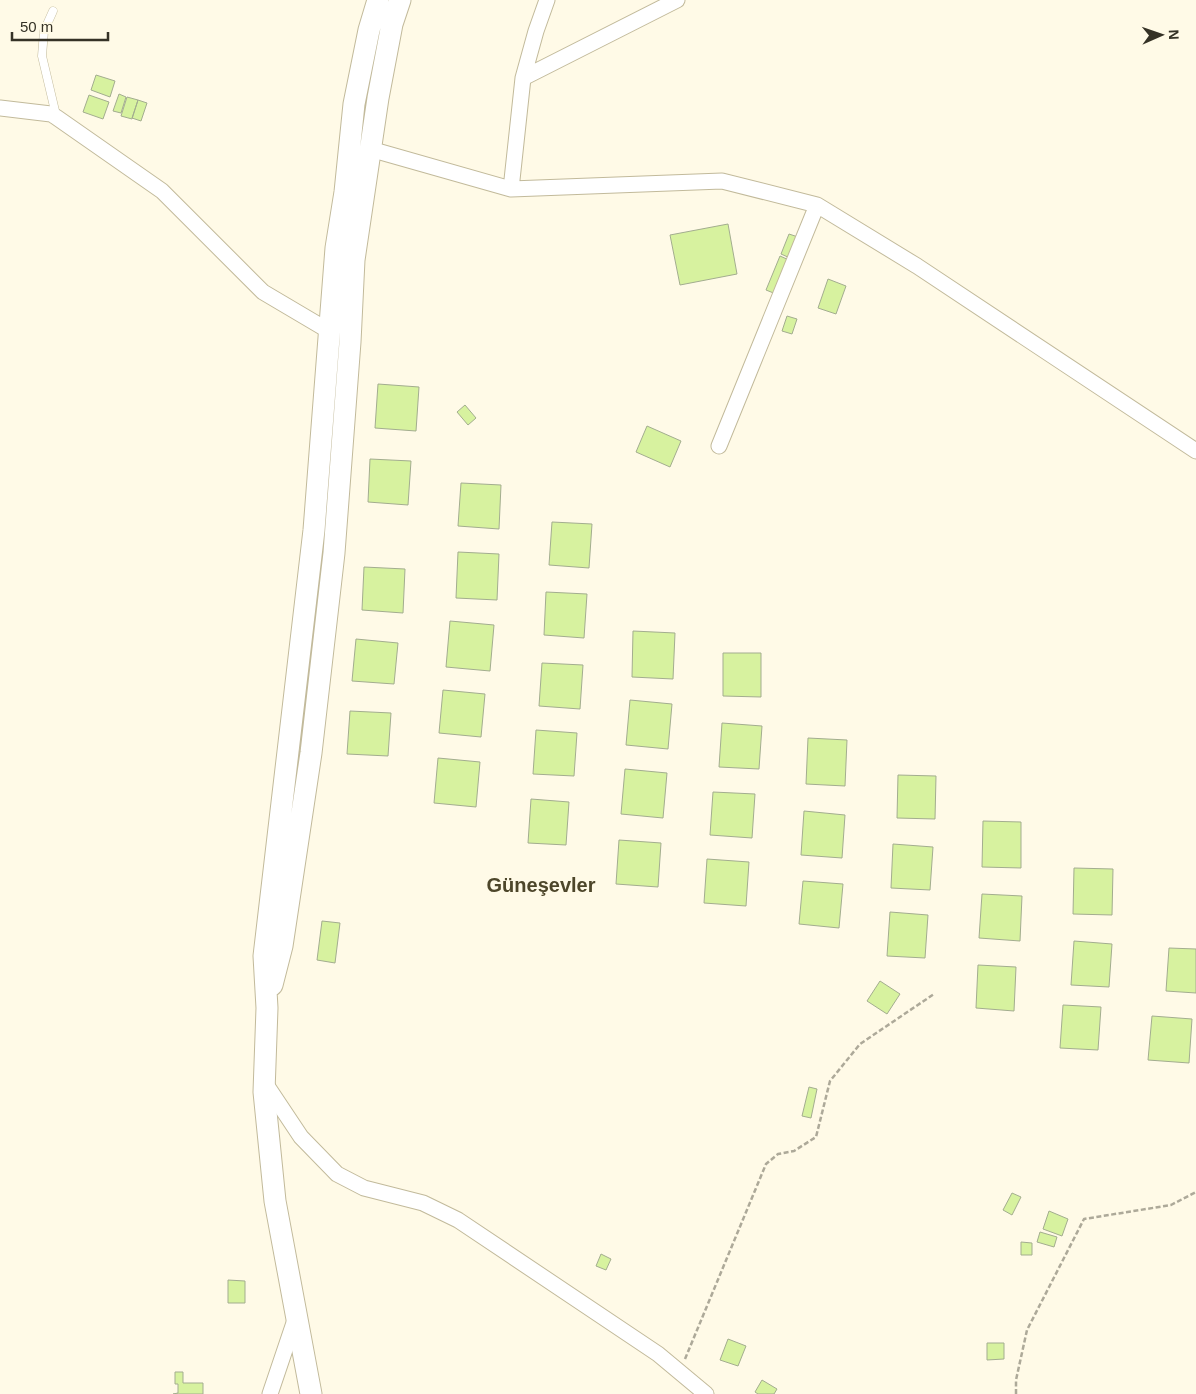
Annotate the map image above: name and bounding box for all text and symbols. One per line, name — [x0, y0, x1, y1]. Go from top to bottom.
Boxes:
scale bar — [12, 10, 109, 42]
north arrow — [1136, 10, 1186, 60]
text: 50 m — [20, 18, 53, 35]
text: N — [1166, 29, 1182, 40]
district label: Güneşevler — [487, 874, 596, 896]

